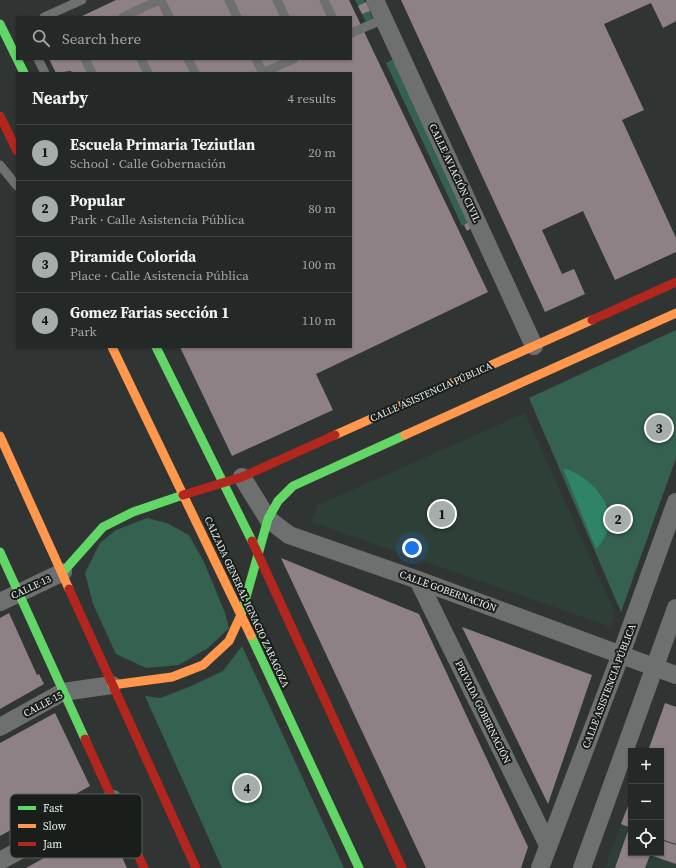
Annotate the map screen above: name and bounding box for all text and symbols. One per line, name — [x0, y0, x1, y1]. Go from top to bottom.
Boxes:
search box — [16, 16, 352, 60]
icon: search — [30, 27, 52, 49]
text: Search here — [62, 28, 141, 49]
text: Nearby — [32, 86, 88, 110]
text: 4 results — [288, 90, 336, 107]
street label: CALLE AVIACIÓN CIVIL — [426, 121, 484, 225]
text: Escuela Primaria Teziutlan — [70, 134, 255, 155]
text: 1 — [41, 144, 49, 161]
text: 20 m — [308, 144, 336, 161]
text: School · Calle Gobernación — [70, 155, 226, 172]
text: Popular — [70, 190, 125, 211]
text: 2 — [41, 200, 49, 217]
text: 80 m — [308, 200, 336, 217]
text: Park · Calle Asistencia Pública — [70, 211, 245, 228]
text: Piramide Colorida — [70, 246, 196, 267]
text: 3 — [41, 256, 49, 273]
text: 100 m — [302, 256, 336, 273]
text: Place · Calle Asistencia Pública — [70, 267, 249, 284]
text: Gomez Farias sección 1 — [70, 302, 229, 323]
text: 4 — [41, 312, 49, 329]
text: 110 m — [302, 312, 336, 329]
text: Park — [70, 323, 97, 340]
street label: CALLE ASISTENCIA PÚBLICA — [368, 359, 494, 425]
pin: 3 — [646, 413, 672, 443]
pin: 1 — [429, 499, 455, 529]
pin: 2 — [605, 504, 631, 534]
street label: CALZADA GENERAL IGNACIO ZARAGOZA — [202, 514, 293, 690]
your location — [402, 538, 422, 558]
street label: CALLE GOBERNACIÓN — [398, 567, 498, 615]
street label: CALLE 13 — [9, 572, 53, 602]
street label: CALLE ASISTENCIA PÚBLICA — [579, 622, 639, 750]
street label: PRIVADA GOBERNACIÓN — [452, 658, 514, 766]
street label: CALLE 15 — [21, 688, 65, 720]
map controls — [628, 748, 664, 856]
button: + — [628, 748, 664, 784]
pin: 4 — [234, 773, 260, 803]
button: − — [628, 784, 664, 820]
legend — [10, 794, 142, 858]
text: Fast — [43, 801, 63, 816]
text: Slow — [43, 819, 67, 834]
button: locate — [628, 820, 664, 856]
text: Jam — [42, 837, 62, 852]

